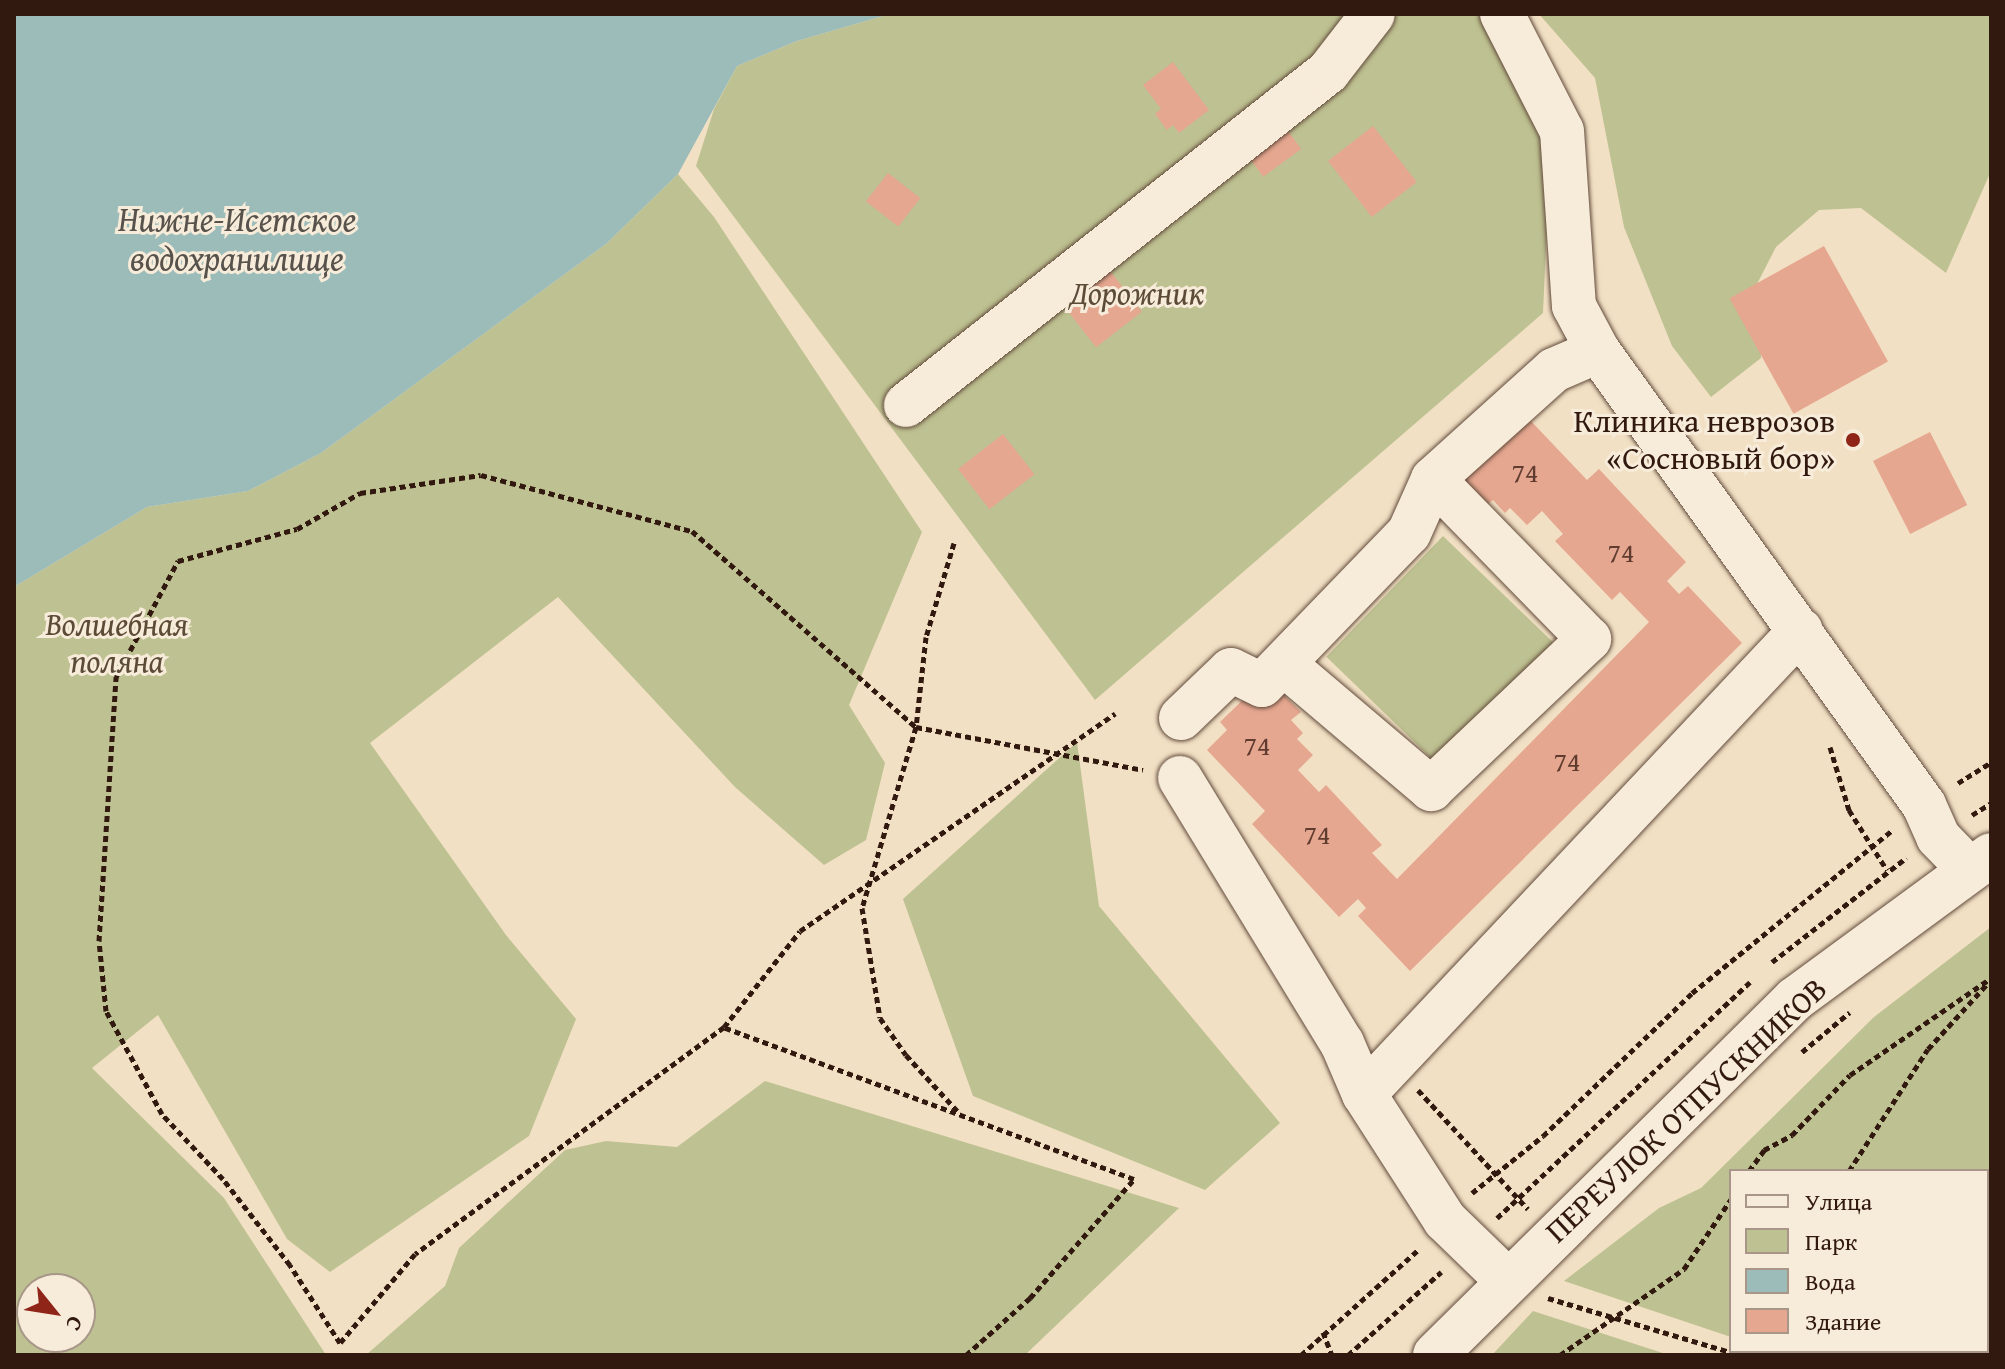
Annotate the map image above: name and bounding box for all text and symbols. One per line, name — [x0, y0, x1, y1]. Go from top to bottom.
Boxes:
water label: Нижне-Исетское водохранилище — [118, 198, 356, 278]
park label: Дорожник — [1069, 274, 1205, 312]
place label: Клиника неврозов «Сосновый бор» — [1573, 403, 1835, 478]
marker: Клиника неврозов «Сосновый бор» — [1842, 429, 1864, 451]
house number: 74 — [1512, 455, 1538, 489]
house number: 74 — [1608, 535, 1634, 569]
park label: Волшебная поляна — [45, 606, 189, 681]
house number: 74 — [1244, 728, 1270, 762]
house number: 74 — [1554, 744, 1580, 778]
house number: 74 — [1304, 817, 1330, 851]
street label: ПЕРЕУЛОК ОТПУСКНИКОВ — [1537, 970, 1835, 1250]
legend — [1729, 1169, 1989, 1353]
text: Улица — [1805, 1184, 1872, 1219]
text: Парк — [1805, 1224, 1857, 1259]
text: Вода — [1805, 1264, 1855, 1299]
north arrow — [16, 1273, 96, 1353]
text: Здание — [1805, 1304, 1881, 1339]
text: С — [58, 1311, 92, 1337]

